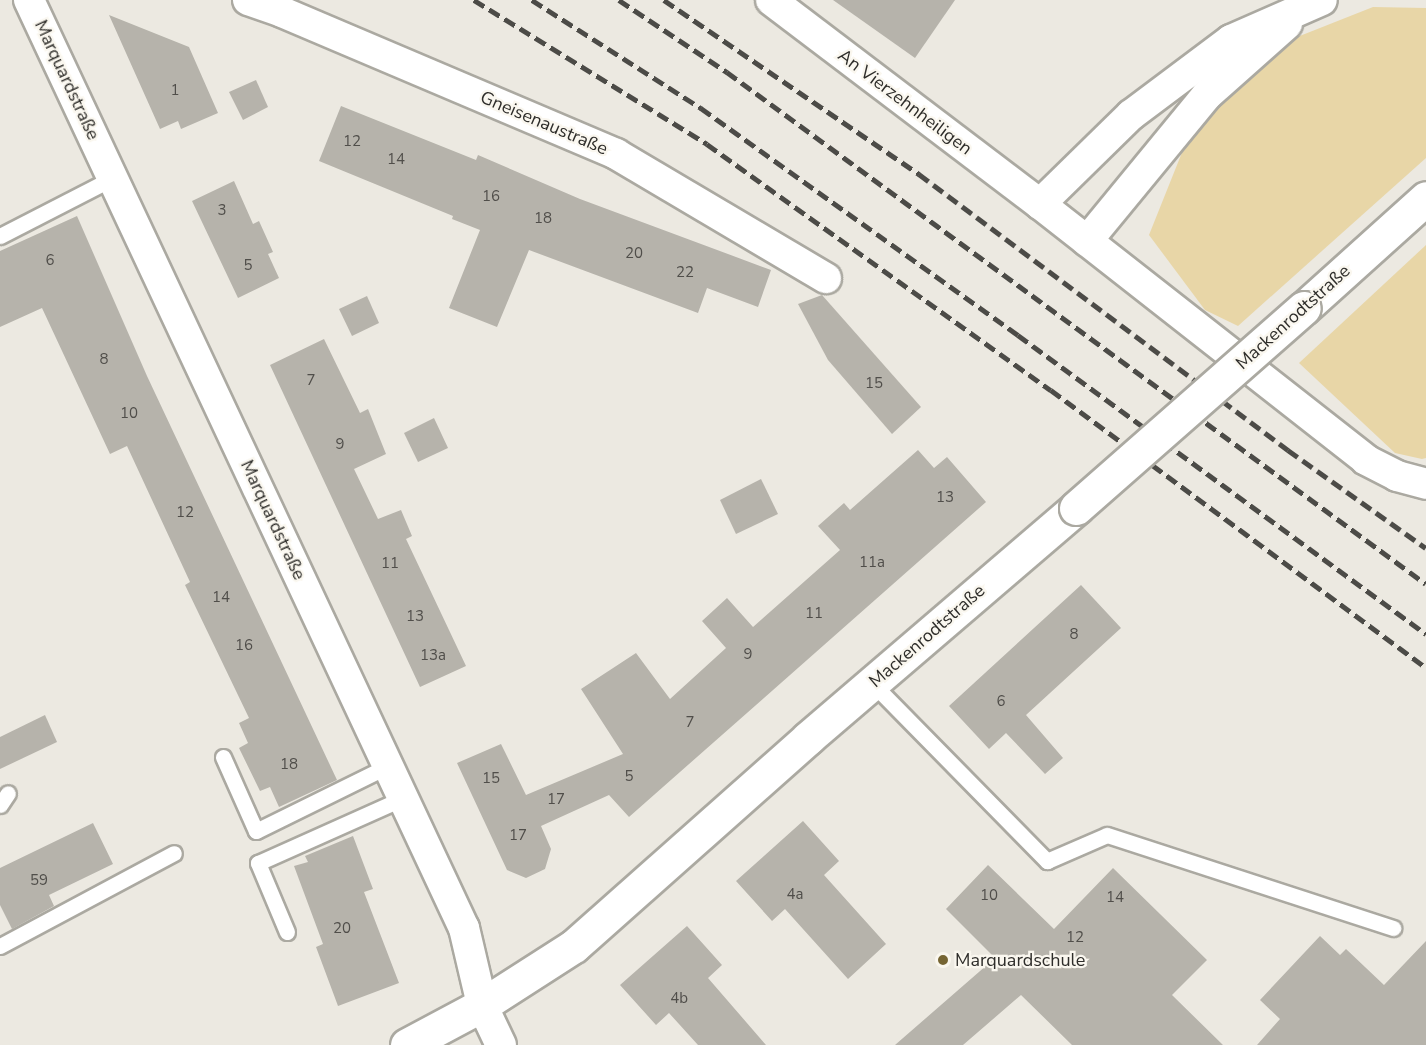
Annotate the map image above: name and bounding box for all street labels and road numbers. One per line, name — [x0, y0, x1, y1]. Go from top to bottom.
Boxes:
street label: Marquardstraße — [30, 17, 104, 143]
street label: An Vierzehnheiligen — [834, 44, 976, 160]
street label: Gneisenaustraße — [477, 86, 611, 160]
street label: Mackenrodtstraße — [1231, 260, 1355, 374]
street label: Marquardstraße — [236, 457, 310, 583]
street label: Mackenrodtstraße — [865, 580, 989, 692]

